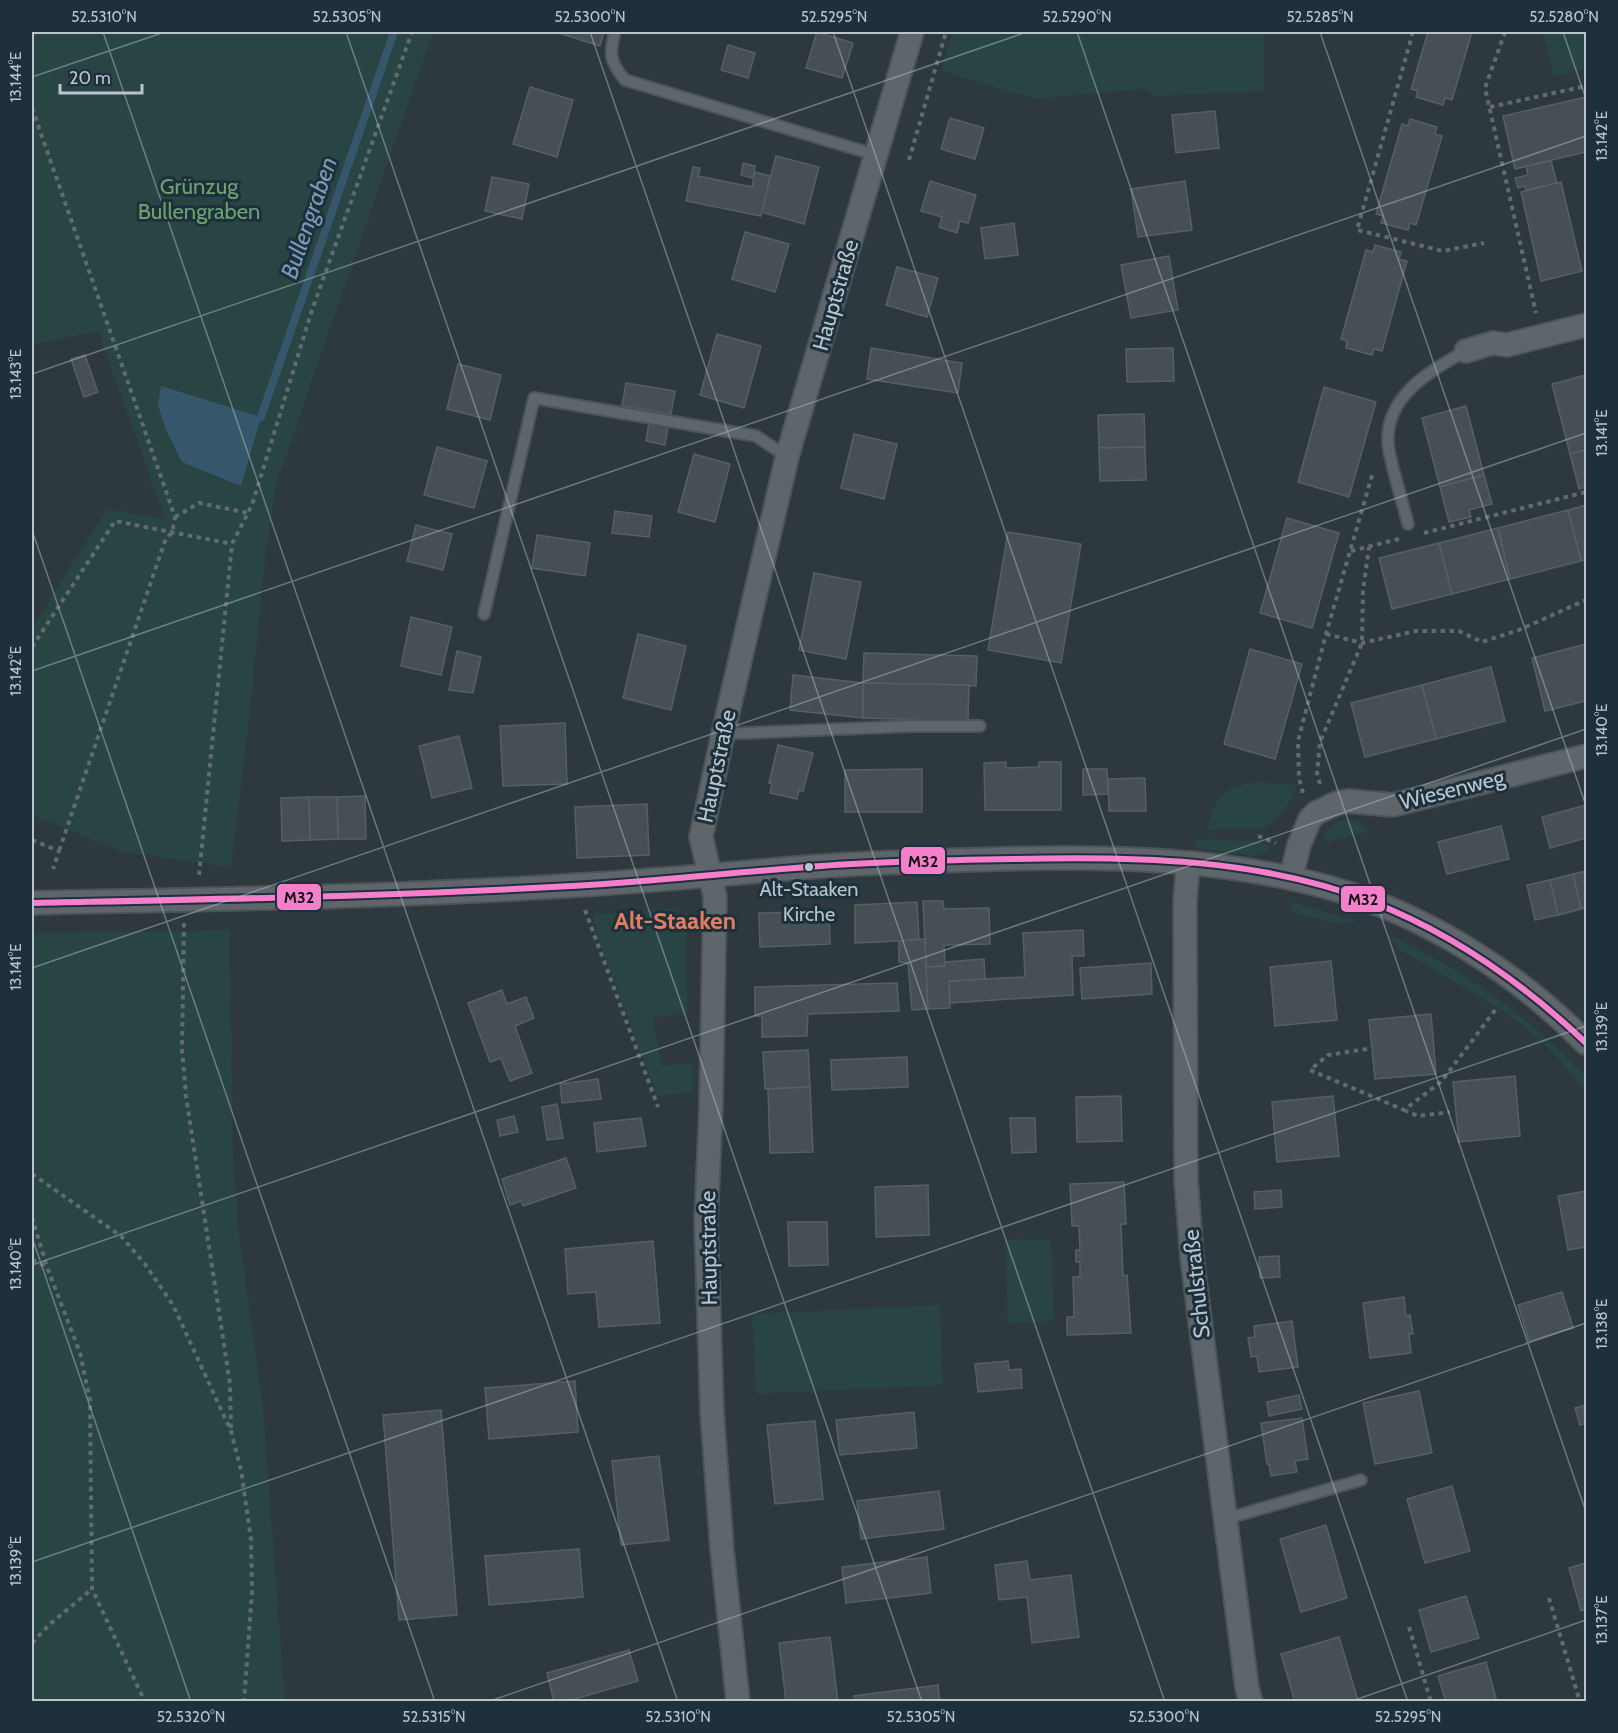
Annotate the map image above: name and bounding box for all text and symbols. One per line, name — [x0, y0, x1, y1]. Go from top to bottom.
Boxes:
text: 52.5310°N — [71, 8, 137, 26]
text: 52.5305°N — [313, 8, 381, 26]
text: 52.5300°N — [554, 8, 626, 26]
text: 52.5295°N — [801, 8, 867, 26]
text: 52.5290°N — [1043, 8, 1112, 26]
text: 52.5285°N — [1286, 8, 1354, 26]
text: 52.5280°N — [1529, 8, 1599, 26]
text: 13.144°E — [7, 52, 25, 102]
scale bar — [60, 57, 142, 95]
text: 20 m — [69, 67, 111, 89]
text: 13.142°E — [1593, 111, 1611, 161]
water label: Bullengraben — [274, 153, 343, 282]
park label: Grünzug Bullengraben — [138, 173, 260, 225]
street label: Hauptstraße — [807, 236, 864, 354]
text: 13.143°E — [7, 349, 25, 399]
text: 13.141°E — [1593, 409, 1611, 457]
text: 13.142°E — [7, 646, 25, 696]
text: 13.140°E — [1593, 704, 1611, 756]
street label: Hauptstraße — [691, 707, 742, 825]
street label: Wiesenweg — [1397, 763, 1508, 816]
line badge: M32 — [900, 846, 946, 875]
text: M32 — [908, 852, 938, 871]
marker: Alt-Staaken Kirche — [803, 861, 815, 873]
place label: Alt-Staaken Kirche — [759, 877, 859, 926]
line badge: M32 — [276, 883, 322, 911]
line badge: M32 — [1340, 885, 1386, 913]
text: M32 — [284, 888, 314, 907]
text: M32 — [1348, 890, 1378, 909]
district label: Alt-Staaken — [614, 906, 736, 935]
text: 13.141°E — [7, 943, 25, 991]
text: 13.139°E — [1593, 1002, 1611, 1052]
street label: Hauptstraße — [694, 1190, 723, 1306]
street label: Schulstraße — [1177, 1228, 1216, 1340]
text: 13.140°E — [7, 1238, 25, 1290]
text: 13.138°E — [1593, 1299, 1611, 1349]
text: 13.139°E — [7, 1536, 25, 1586]
text: 13.137°E — [1593, 1595, 1611, 1645]
text: 52.5320°N — [157, 1708, 225, 1726]
text: 52.5315°N — [402, 1708, 466, 1726]
text: 52.5310°N — [645, 1708, 711, 1726]
text: 52.5305°N — [887, 1708, 955, 1726]
text: 52.5300°N — [1128, 1708, 1200, 1726]
text: 52.5295°N — [1375, 1708, 1441, 1726]

